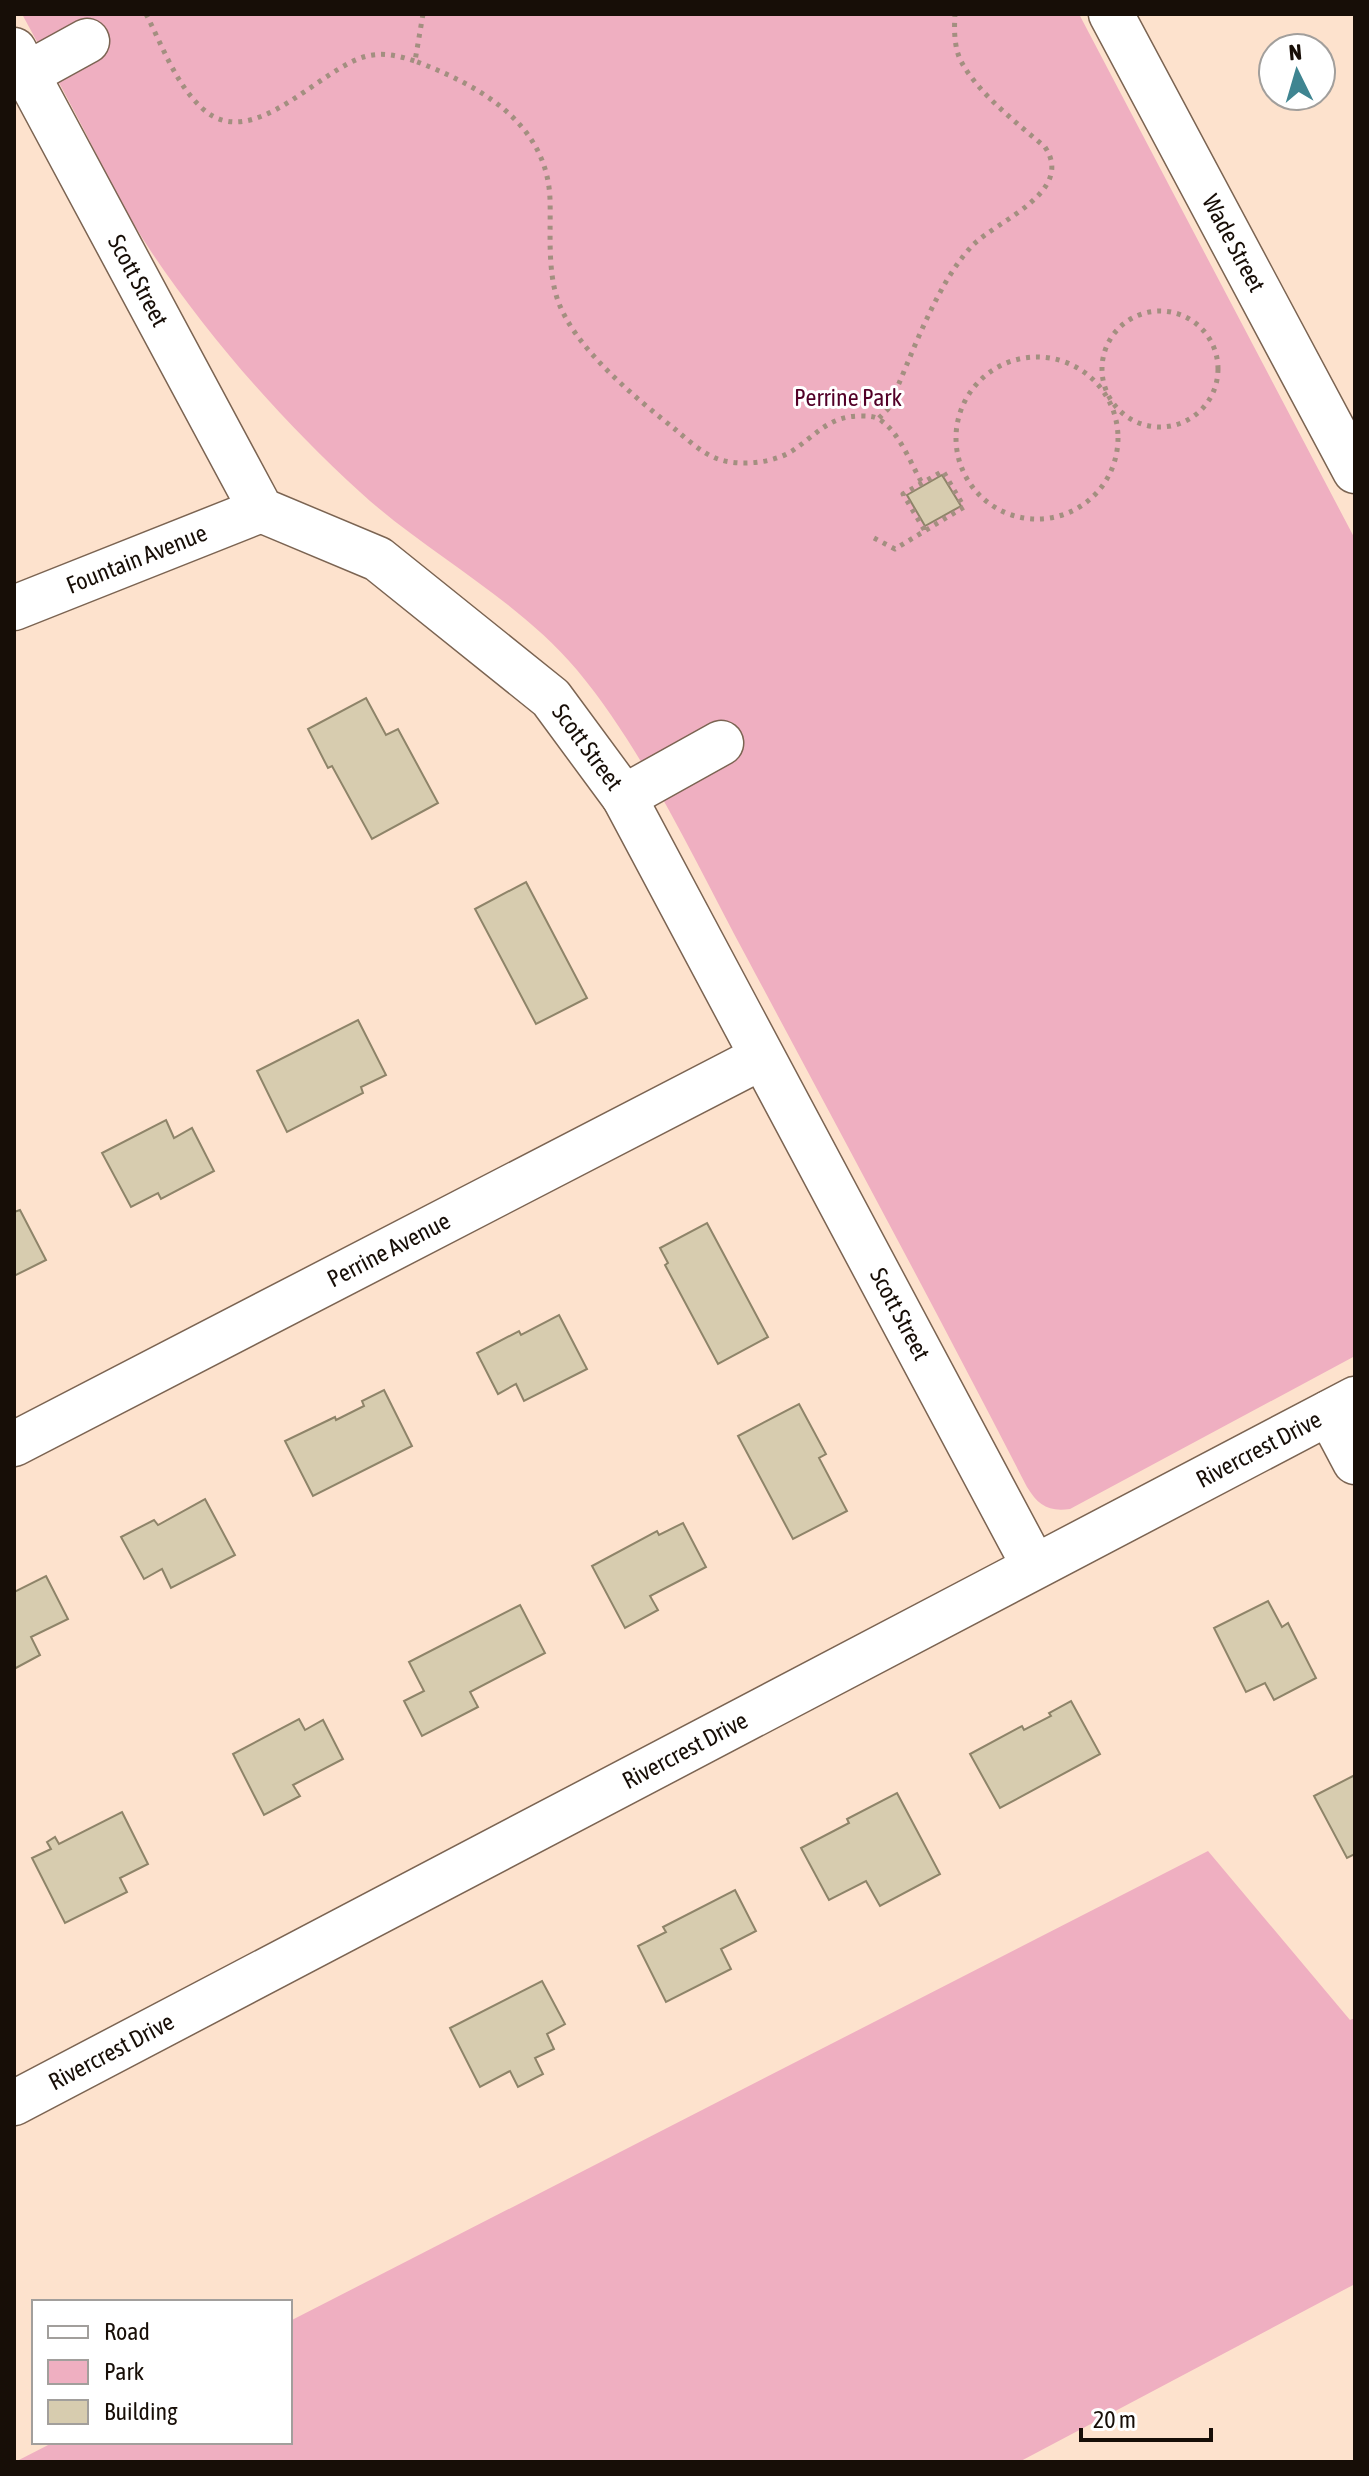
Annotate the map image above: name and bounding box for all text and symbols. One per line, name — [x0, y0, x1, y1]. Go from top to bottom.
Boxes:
north arrow — [1257, 32, 1337, 112]
text: N — [1288, 39, 1303, 66]
street label: Wade Street — [1197, 190, 1271, 296]
street label: Scott Street — [103, 230, 174, 331]
park label: Perrine Park — [794, 384, 902, 411]
street label: Fountain Avenue — [62, 519, 211, 599]
street label: Scott Street — [547, 699, 628, 795]
street label: Perrine Avenue — [323, 1207, 454, 1293]
street label: Scott Street — [865, 1263, 936, 1365]
street label: Rivercrest Drive — [1192, 1405, 1326, 1493]
street label: Rivercrest Drive — [618, 1706, 752, 1794]
street label: Rivercrest Drive — [44, 2008, 178, 2095]
legend — [32, 2300, 292, 2444]
text: Road — [104, 2318, 150, 2345]
text: Park — [104, 2358, 145, 2385]
scale bar — [1081, 2392, 1211, 2442]
text: Building — [104, 2398, 178, 2425]
text: 20 m — [1093, 2406, 1136, 2433]

